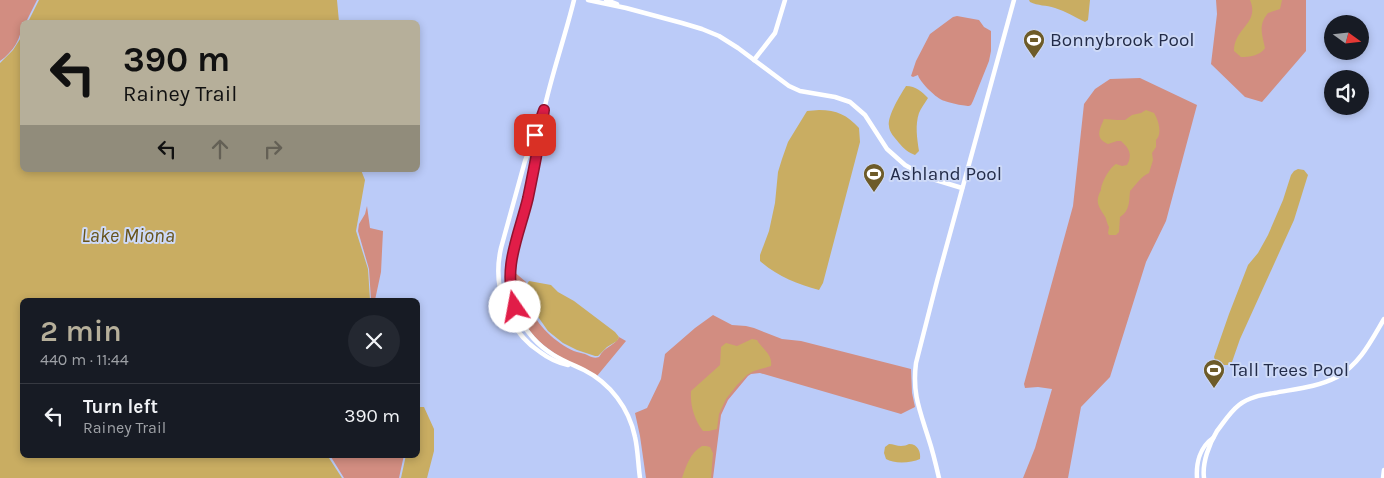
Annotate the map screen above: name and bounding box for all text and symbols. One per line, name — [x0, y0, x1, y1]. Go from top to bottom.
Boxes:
north arrow — [1324, 15, 1369, 60]
map controls — [1324, 15, 1369, 115]
sports icon: Bonnybrook Pool — [1022, 28, 1046, 59]
place label: Bonnybrook Pool — [1050, 29, 1195, 51]
text: 390 m — [123, 39, 230, 80]
icon: left — [40, 40, 105, 105]
button: sound — [1324, 70, 1369, 115]
text: Rainey Trail — [123, 81, 237, 107]
pin — [514, 114, 556, 156]
icon: arrive — [521, 121, 549, 149]
icon: left — [153, 135, 181, 163]
icon: ahead — [206, 135, 234, 163]
icon: right — [259, 135, 287, 163]
sports icon: Ashland Pool — [862, 162, 886, 193]
place label: Ashland Pool — [890, 163, 1002, 185]
water label: Lake Miona — [81, 224, 175, 247]
position arrow — [488, 280, 540, 332]
text: 2 min — [40, 313, 122, 349]
button: close — [348, 315, 400, 367]
text: 440 m · 11:44 — [40, 350, 129, 369]
sports icon: Tall Trees Pool — [1202, 358, 1226, 389]
place label: Tall Trees Pool — [1230, 359, 1349, 381]
text: Turn left — [83, 396, 158, 418]
icon: left — [40, 402, 68, 430]
text: 390 m — [344, 405, 400, 427]
text: Rainey Trail — [83, 418, 166, 437]

